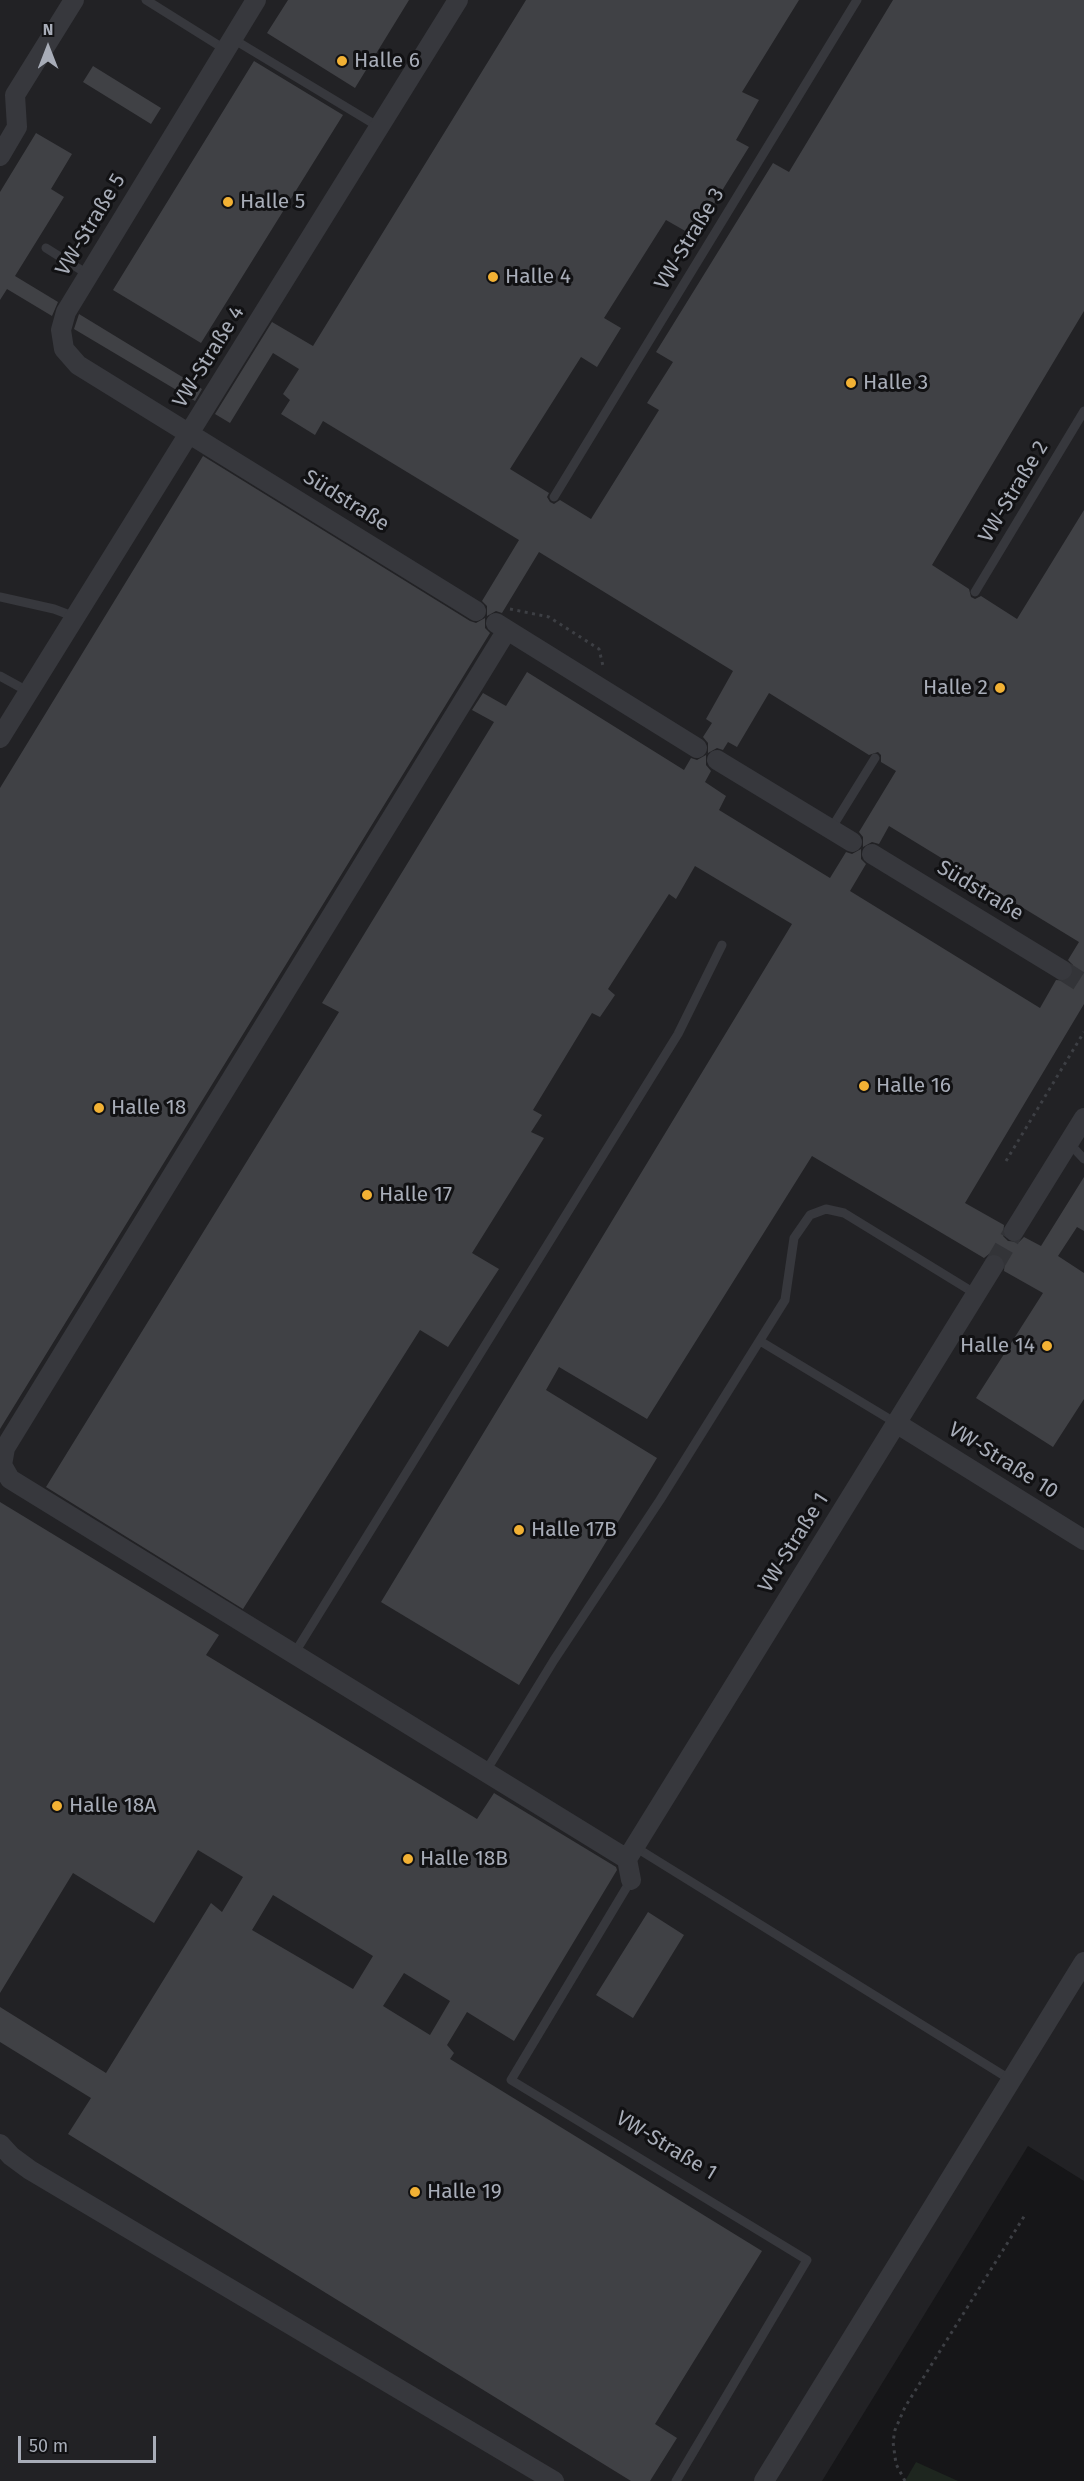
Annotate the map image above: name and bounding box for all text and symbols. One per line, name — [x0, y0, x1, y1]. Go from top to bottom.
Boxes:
north arrow — [18, 18, 78, 78]
text: N — [43, 20, 53, 39]
place label: Halle 6 — [354, 48, 420, 74]
marker: Halle 6 — [335, 54, 349, 68]
street label: VW-Straße 5 — [51, 169, 131, 281]
street label: VW-Straße 3 — [650, 183, 730, 295]
place label: Halle 5 — [240, 189, 305, 215]
marker: Halle 5 — [221, 195, 235, 209]
place label: Halle 4 — [505, 264, 571, 290]
marker: Halle 4 — [486, 270, 500, 284]
street label: VW-Straße 4 — [168, 302, 250, 412]
place label: Halle 3 — [863, 370, 928, 396]
marker: Halle 3 — [844, 376, 858, 390]
street label: VW-Straße 2 — [974, 437, 1054, 547]
street label: Südstraße — [298, 465, 394, 537]
place label: Halle 2 — [923, 675, 988, 701]
marker: Halle 2 — [993, 681, 1007, 695]
street label: Südstraße — [932, 855, 1028, 927]
place label: Halle 16 — [876, 1073, 951, 1099]
marker: Halle 16 — [857, 1079, 871, 1093]
place label: Halle 18 — [111, 1095, 186, 1121]
marker: Halle 18 — [92, 1101, 106, 1115]
place label: Halle 17 — [379, 1182, 452, 1208]
marker: Halle 17 — [360, 1188, 374, 1202]
place label: Halle 14 — [960, 1333, 1035, 1359]
marker: Halle 14 — [1040, 1339, 1054, 1353]
street label: VW-Straße 10 — [943, 1417, 1063, 1505]
street label: VW-Straße 1 — [753, 1488, 835, 1598]
place label: Halle 17B — [531, 1517, 617, 1543]
marker: Halle 17B — [512, 1523, 526, 1537]
place label: Halle 18A — [69, 1793, 156, 1819]
marker: Halle 18A — [50, 1799, 64, 1813]
place label: Halle 18B — [420, 1846, 508, 1872]
marker: Halle 18B — [401, 1852, 415, 1866]
street label: VW-Straße 1 — [611, 2106, 721, 2186]
place label: Halle 19 — [427, 2179, 502, 2205]
marker: Halle 19 — [408, 2185, 422, 2199]
scale bar — [21, 2424, 159, 2462]
text: 50 m — [29, 2435, 68, 2457]

